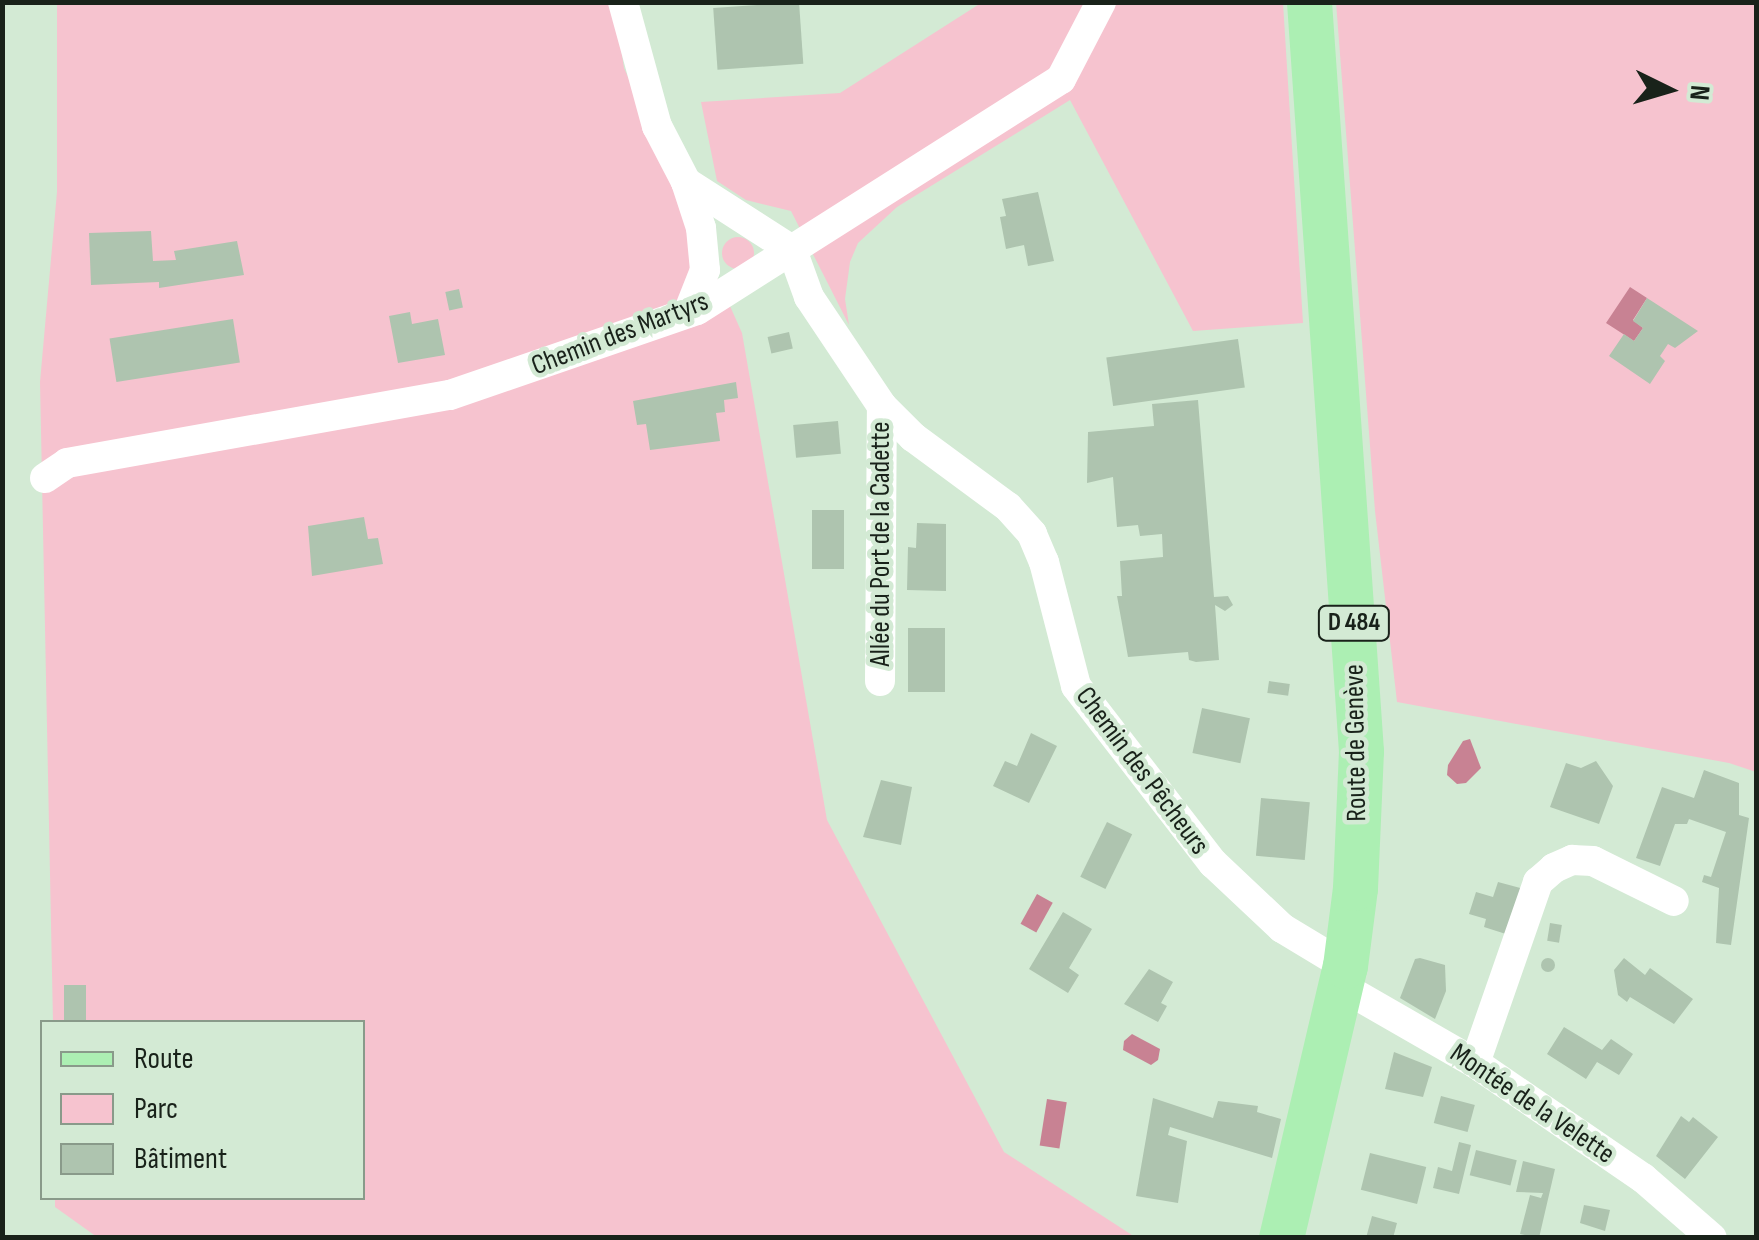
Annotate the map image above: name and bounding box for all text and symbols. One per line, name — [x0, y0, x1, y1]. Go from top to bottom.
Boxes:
north arrow — [1619, 40, 1719, 140]
text: N — [1682, 84, 1716, 102]
street label: Chemin des Martyrs — [527, 285, 713, 383]
street label: Allée du Port de la Cadette — [864, 422, 898, 666]
road number: D 484 — [1316, 603, 1392, 643]
street label: Route de Genève — [1338, 664, 1374, 822]
street label: Chemin des Pêcheurs — [1068, 681, 1216, 861]
legend — [40, 1020, 365, 1200]
street label: Montée de la Velette — [1443, 1037, 1621, 1171]
text: Route — [134, 1041, 193, 1077]
text: Parc — [134, 1091, 178, 1127]
text: Bâtiment — [134, 1141, 227, 1177]

